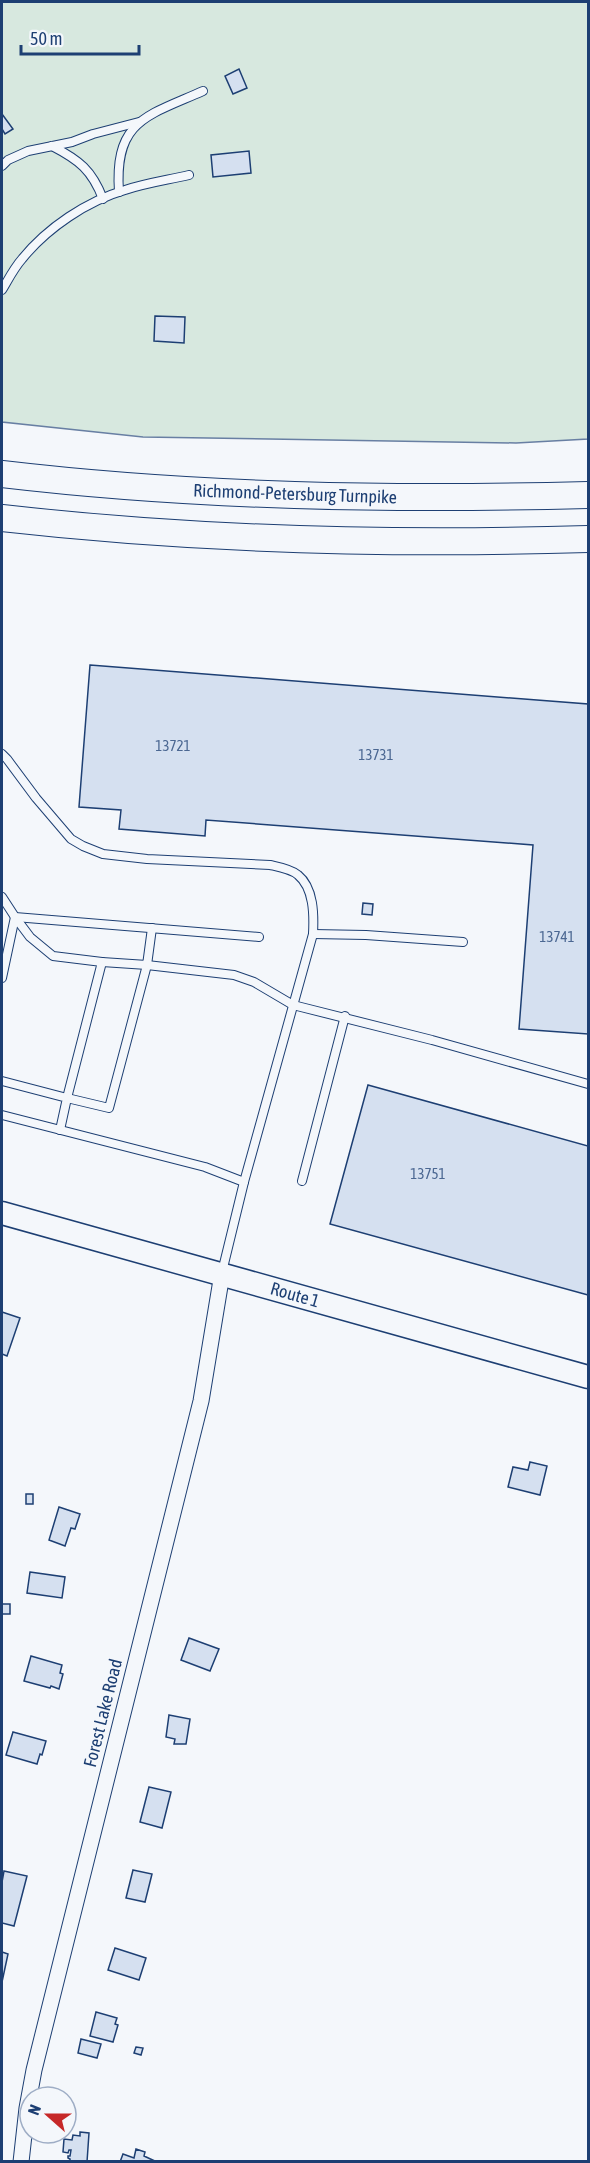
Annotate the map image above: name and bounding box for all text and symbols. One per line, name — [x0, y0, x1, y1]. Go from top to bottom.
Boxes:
scale bar — [21, 18, 140, 56]
text: 50 m — [30, 28, 62, 49]
street label: Richmond-Petersburg Turnpike — [193, 479, 397, 508]
house number: 13721 — [155, 737, 191, 754]
house number: 13731 — [358, 746, 394, 763]
house number: 13741 — [539, 928, 575, 945]
house number: 13751 — [410, 1165, 446, 1182]
street label: Route 1 — [268, 1277, 322, 1312]
street label: Forest Lake Road — [79, 1657, 126, 1769]
north arrow — [18, 2085, 78, 2145]
text: N — [24, 2102, 44, 2117]

